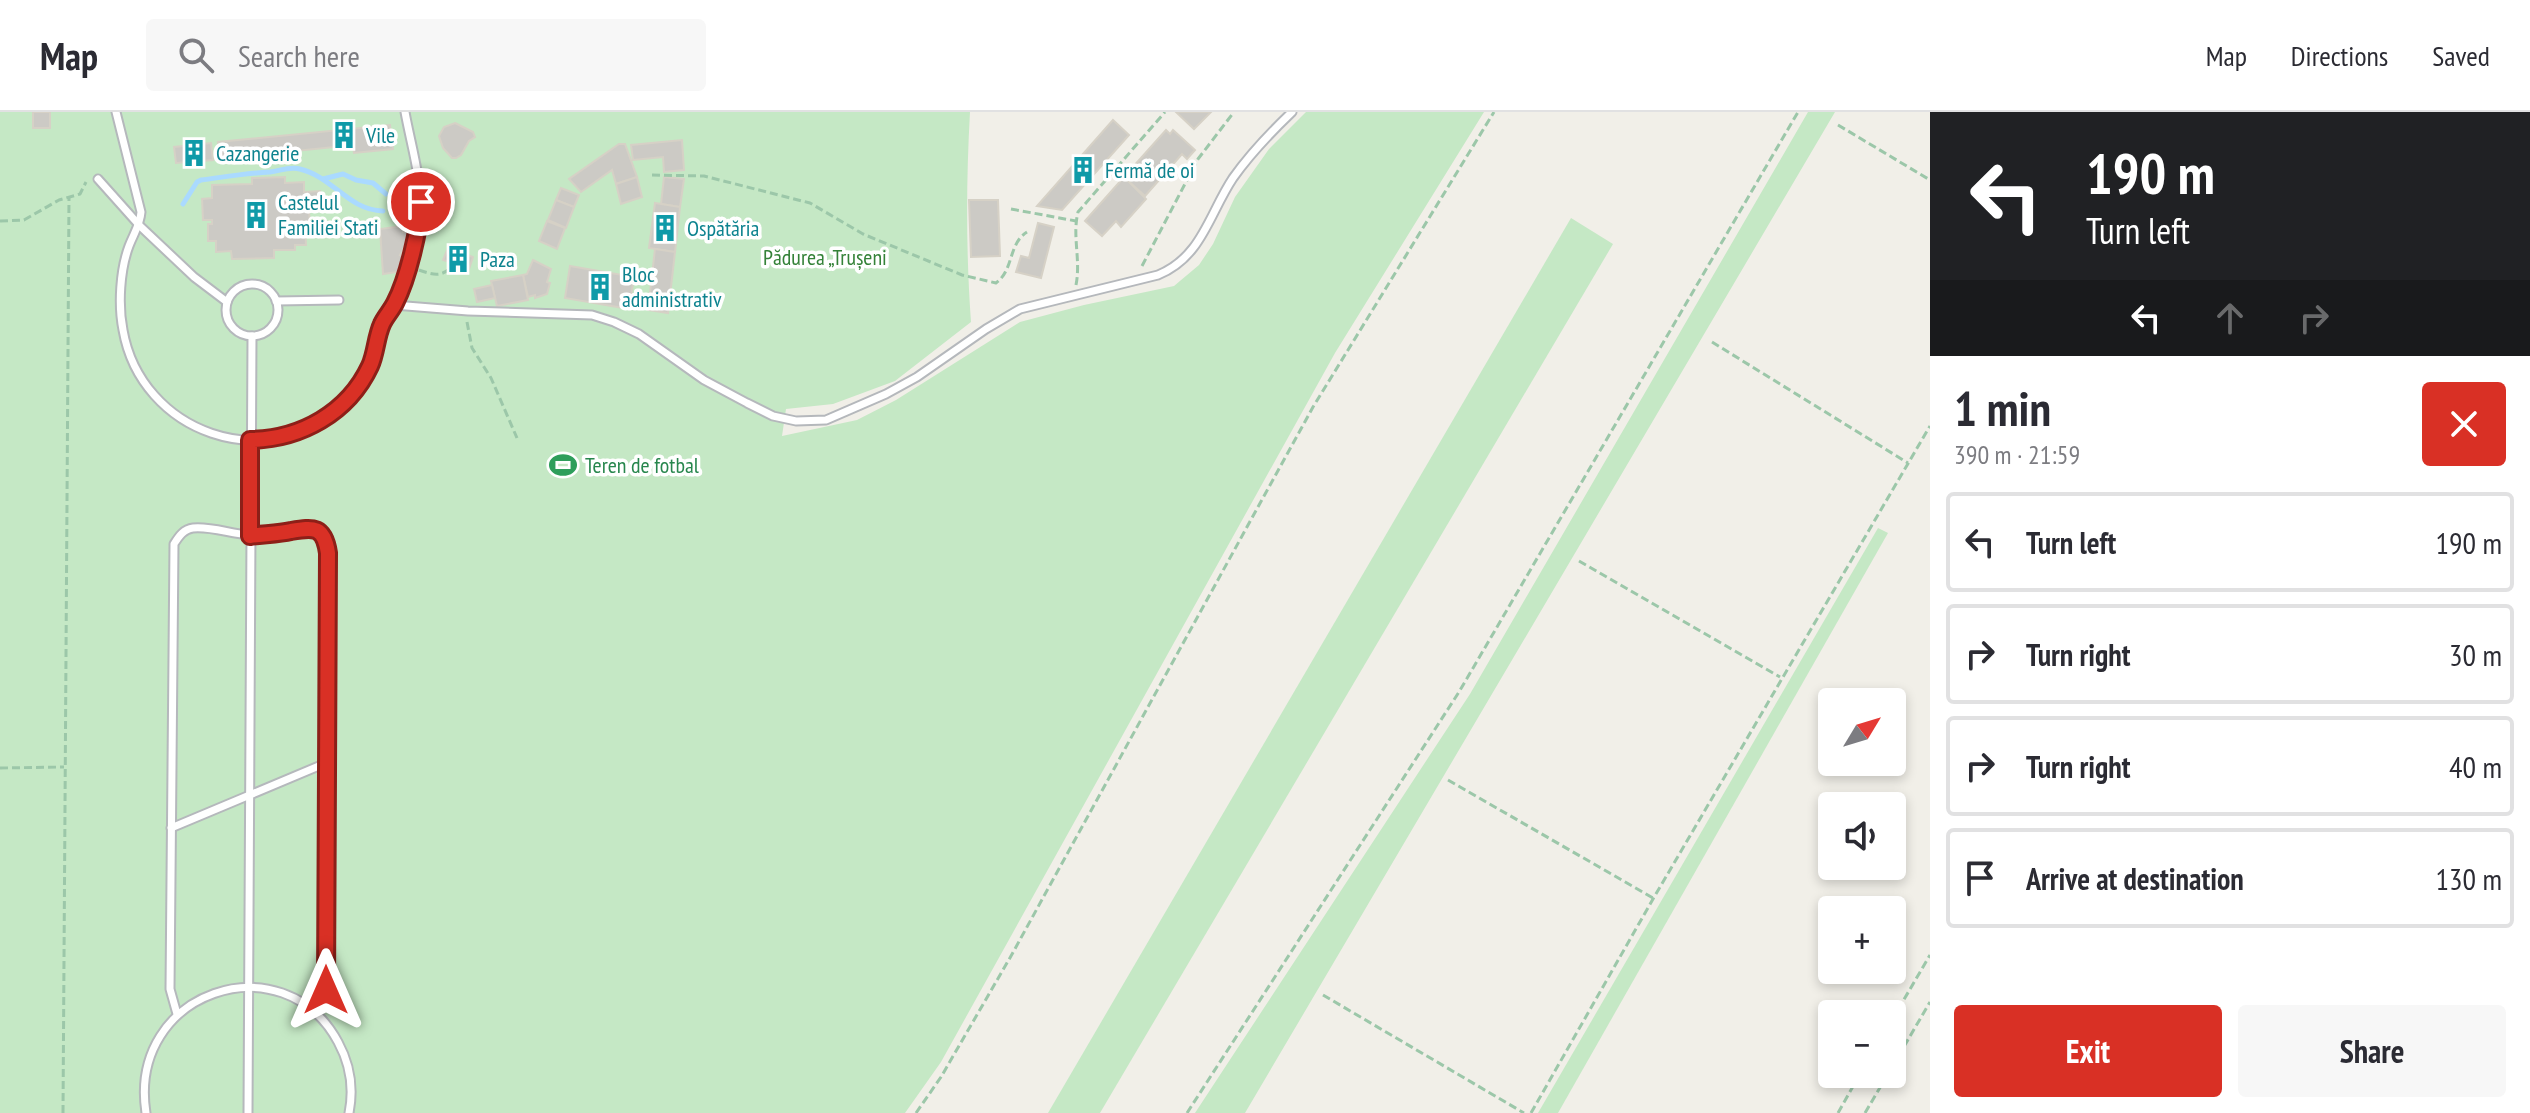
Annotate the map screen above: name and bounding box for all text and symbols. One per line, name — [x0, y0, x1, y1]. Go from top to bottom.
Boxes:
search box — [146, 19, 706, 91]
text: Map — [40, 31, 98, 80]
icon: search — [174, 33, 218, 77]
text: Search here — [238, 36, 360, 75]
text: Map — [2206, 37, 2247, 74]
text: Directions — [2291, 37, 2388, 74]
text: Saved — [2432, 37, 2490, 74]
building icon: Vile — [329, 120, 359, 150]
place label: Vile — [365, 121, 395, 149]
text: 190 m — [2086, 137, 2215, 209]
building icon: Cazangerie — [179, 138, 209, 168]
place label: Cazangerie — [216, 139, 299, 167]
icon: left — [1954, 144, 2058, 248]
building icon: Fermă de oi — [1068, 155, 1098, 185]
place label: Fermă de oi — [1105, 156, 1195, 184]
pin — [387, 168, 455, 236]
icon: arrive — [399, 180, 443, 224]
place label: Castelul Familiei Stati — [278, 188, 379, 241]
building icon: Castelul Familiei Stati — [241, 200, 271, 230]
text: Turn left — [2086, 207, 2190, 254]
building icon: Ospătăria — [650, 213, 680, 243]
place label: Ospătăria — [687, 214, 759, 242]
park label: Pădurea „Trușeni — [763, 243, 887, 271]
building icon: Paza — [443, 244, 473, 274]
place label: Paza — [480, 245, 515, 273]
place label: Bloc administrativ — [622, 260, 722, 313]
building icon: Bloc administrativ — [585, 272, 615, 302]
icon: left — [2124, 296, 2168, 340]
icon: ahead — [2208, 296, 2252, 340]
icon: right — [2292, 296, 2336, 340]
text: 1 min — [1954, 377, 2051, 439]
button: close — [2422, 382, 2506, 466]
text: 390 m · 21:59 — [1954, 438, 2080, 471]
sports icon: Teren de fotbal — [548, 450, 578, 480]
place label: Teren de fotbal — [585, 451, 700, 479]
icon: left — [1958, 520, 2002, 564]
text: Turn left — [2026, 523, 2116, 562]
text: 190 m — [2436, 523, 2502, 562]
icon: right — [1958, 632, 2002, 676]
text: Turn right — [2026, 635, 2130, 674]
text: 30 m — [2449, 635, 2502, 674]
north arrow — [1818, 688, 1906, 776]
map controls — [1818, 688, 1906, 1088]
icon: right — [1958, 744, 2002, 788]
text: Turn right — [2026, 747, 2130, 786]
text: 40 m — [2449, 747, 2502, 786]
button: sound — [1818, 792, 1906, 880]
icon: arrive — [1958, 856, 2002, 900]
text: Arrive at destination — [2026, 859, 2244, 898]
text: 130 m — [2436, 859, 2502, 898]
button: + — [1818, 896, 1906, 984]
position arrow — [284, 948, 368, 1032]
button: − — [1818, 1000, 1906, 1088]
button: Exit — [1954, 1005, 2222, 1097]
button: Share — [2238, 1005, 2506, 1097]

